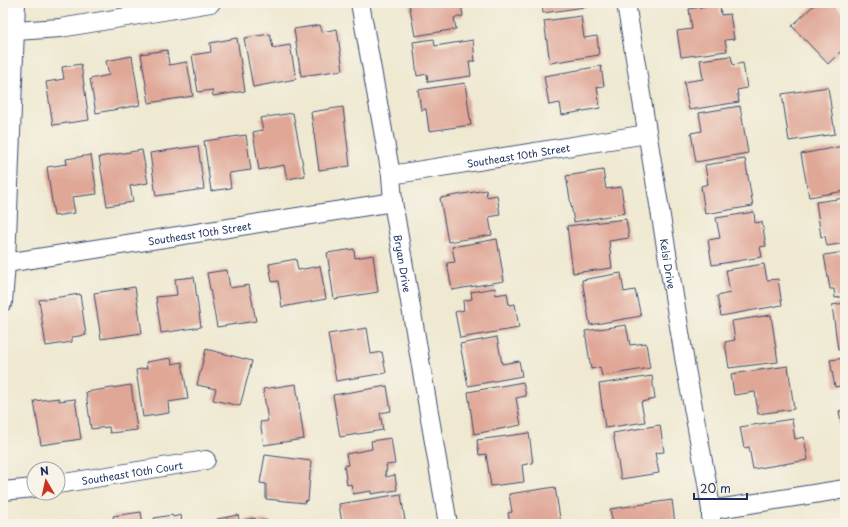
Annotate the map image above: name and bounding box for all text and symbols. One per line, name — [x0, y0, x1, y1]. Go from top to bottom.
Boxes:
street label: Southeast 10th Street — [466, 139, 571, 170]
street label: Southeast 10th Street — [147, 217, 252, 248]
street label: Bryan Drive — [391, 233, 416, 293]
street label: Kelsi Drive — [657, 237, 680, 290]
street label: Southeast 10th Court — [80, 456, 184, 488]
north arrow — [26, 461, 66, 501]
text: N — [39, 462, 50, 480]
scale bar — [694, 475, 747, 501]
text: 20 m — [700, 479, 731, 497]

